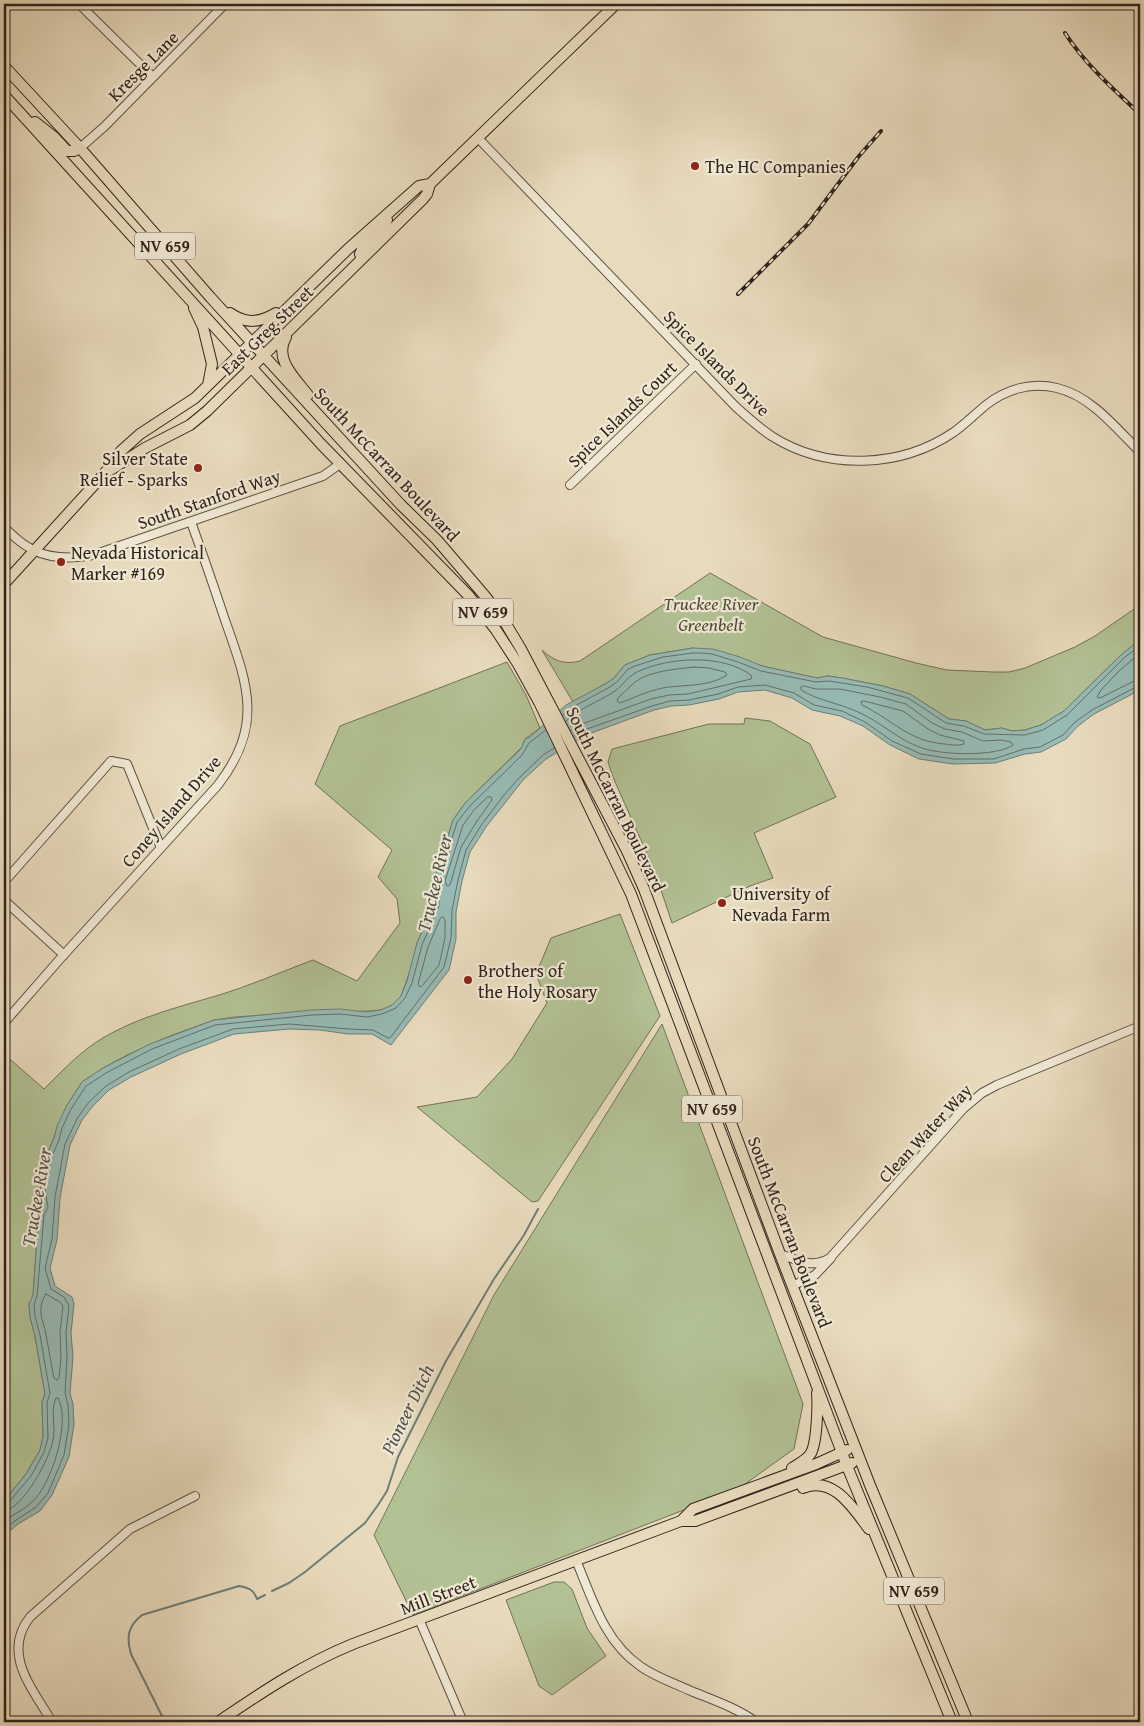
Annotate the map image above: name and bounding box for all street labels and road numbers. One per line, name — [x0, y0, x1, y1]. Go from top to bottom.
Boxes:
street label: Kresge Lane — [101, 24, 185, 108]
road number: NV 659 — [135, 232, 195, 260]
street label: East Greg Street — [215, 278, 320, 381]
street label: Spice Islands Drive — [657, 303, 777, 423]
street label: Spice Islands Court — [561, 354, 683, 474]
street label: South McCarran Boulevard — [308, 381, 466, 548]
street label: South Stanford Way — [134, 462, 284, 536]
road number: NV 659 — [453, 598, 513, 626]
street label: South McCarran Boulevard — [559, 702, 673, 896]
street label: Coney Island Drive — [115, 749, 227, 873]
street label: Clean Water Way — [872, 1077, 978, 1189]
road number: NV 659 — [682, 1096, 742, 1122]
street label: South McCarran Boulevard — [741, 1132, 839, 1332]
street label: Mill Street — [396, 1568, 481, 1622]
road number: NV 659 — [884, 1578, 944, 1604]

